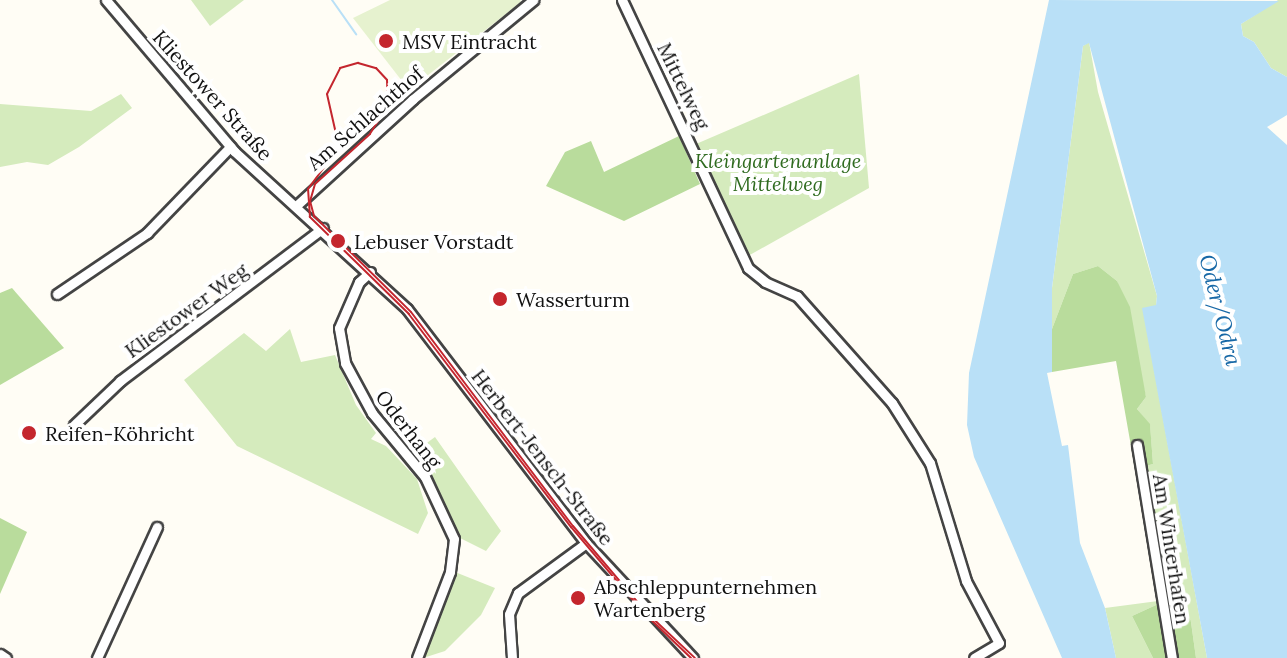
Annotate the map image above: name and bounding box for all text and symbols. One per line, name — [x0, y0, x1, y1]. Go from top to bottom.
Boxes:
street label: Kliestower Straße — [148, 25, 278, 165]
place label: MSV Eintracht — [402, 29, 537, 53]
marker: MSV Eintracht — [377, 32, 395, 50]
street label: Mittelweg — [653, 39, 715, 133]
street label: Am Schlachthof — [302, 61, 428, 175]
park label: Kleingartenanlage Mittelweg — [695, 149, 861, 196]
place label: Lebuser Vorstadt — [354, 229, 514, 253]
marker: Lebuser Vorstadt — [329, 232, 347, 250]
water label: Oder/Odra — [1193, 252, 1247, 368]
street label: Kliestower Weg — [120, 257, 252, 363]
place label: Wasserturm — [516, 287, 630, 311]
marker: Wasserturm — [491, 290, 509, 308]
street label: Herbert-Jensch-Straße — [467, 364, 619, 550]
street label: Oderhang — [371, 385, 447, 473]
place label: Reifen-Köhricht — [45, 421, 194, 445]
marker: Reifen-Köhricht — [20, 424, 38, 442]
street label: Am Winterhafen — [1148, 472, 1196, 626]
place label: Abschleppunternehmen Wartenberg — [594, 574, 817, 621]
marker: Abschleppunternehmen Wartenberg — [569, 589, 587, 607]

